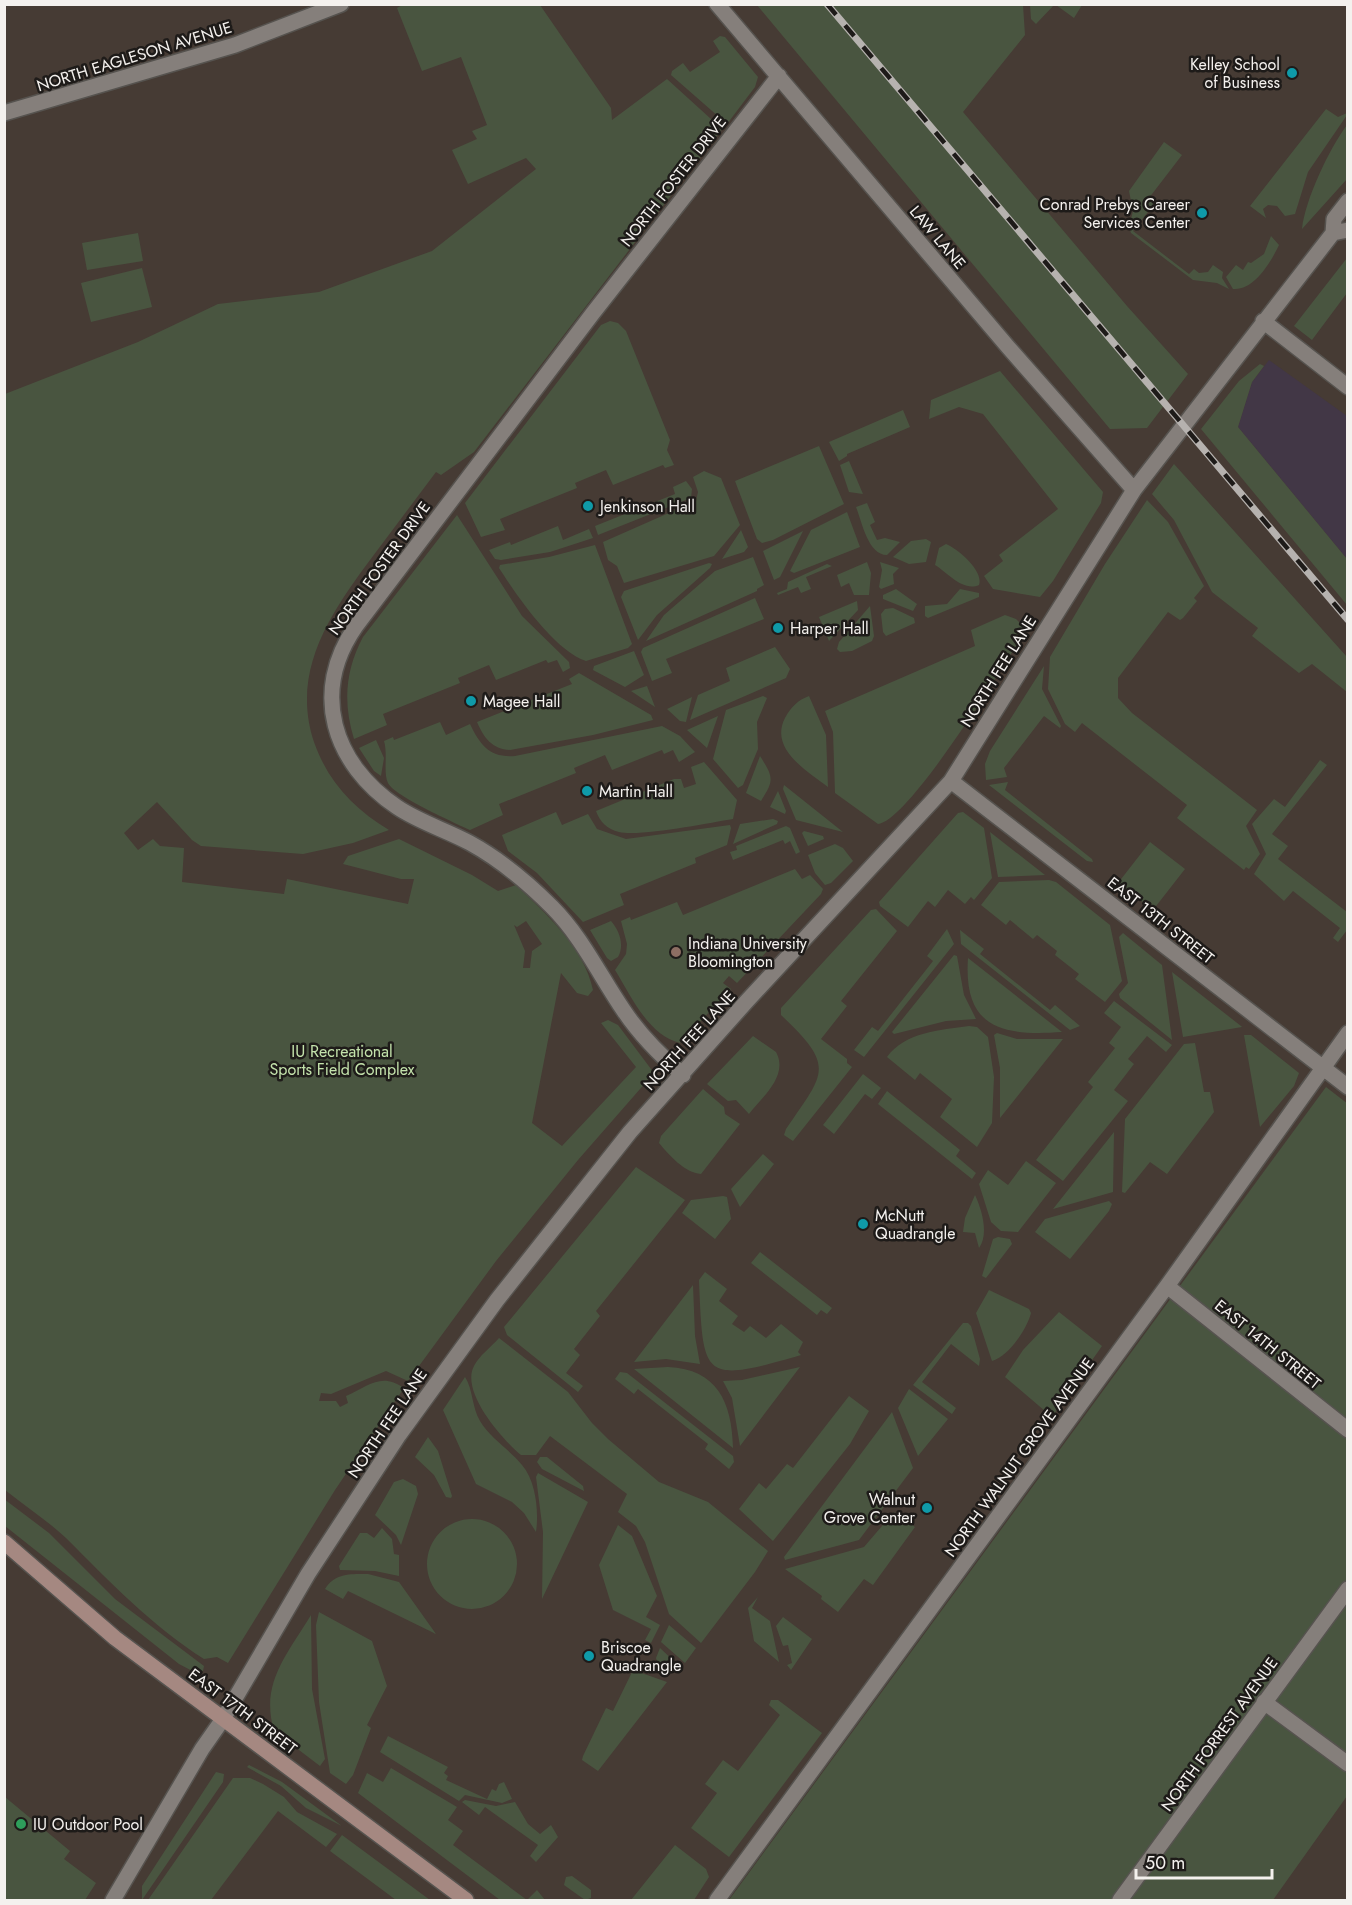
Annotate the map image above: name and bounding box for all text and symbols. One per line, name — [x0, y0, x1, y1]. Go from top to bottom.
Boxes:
street label: NORTH EAGLESON AVENUE — [34, 16, 235, 97]
place label: Kelley School of Business — [1190, 53, 1280, 94]
marker: Kelley School of Business — [1285, 66, 1299, 80]
street label: NORTH FOSTER DRIVE — [615, 111, 732, 252]
place label: Conrad Prebys Career Services Center — [1040, 193, 1191, 234]
street label: LAW LANE — [904, 201, 971, 274]
marker: Conrad Prebys Career Services Center — [1195, 206, 1209, 220]
place label: Jenkinson Hall — [598, 495, 695, 518]
street label: NORTH FOSTER DRIVE — [323, 497, 436, 640]
marker: Jenkinson Hall — [581, 499, 595, 513]
street label: NORTH FEE LANE — [955, 611, 1042, 731]
place label: Harper Hall — [790, 617, 869, 640]
marker: Harper Hall — [771, 621, 785, 635]
place label: Magee Hall — [483, 690, 561, 713]
marker: Magee Hall — [464, 694, 478, 708]
place label: Martin Hall — [599, 780, 673, 803]
marker: Martin Hall — [580, 784, 594, 798]
street label: EAST 13TH STREET — [1103, 871, 1219, 970]
place label: Indiana University Bloomington — [688, 932, 808, 973]
marker: Indiana University Bloomington — [669, 945, 683, 959]
street label: NORTH FEE LANE — [638, 985, 741, 1095]
park label: IU Recreational Sports Field Complex — [270, 1040, 415, 1081]
place label: McNutt Quadrangle — [875, 1204, 955, 1245]
marker: McNutt Quadrangle — [856, 1217, 870, 1231]
street label: EAST 14TH STREET — [1210, 1294, 1326, 1395]
street label: NORTH WALNUT GROVE AVENUE — [939, 1353, 1100, 1562]
street label: NORTH FEE LANE — [342, 1364, 433, 1483]
place label: Walnut Grove Center — [824, 1488, 916, 1529]
marker: Walnut Grove Center — [920, 1501, 934, 1515]
place label: Briscoe Quadrangle — [601, 1636, 681, 1677]
marker: Briscoe Quadrangle — [582, 1649, 596, 1663]
street label: NORTH FORREST AVENUE — [1156, 1652, 1283, 1816]
street label: EAST 17TH STREET — [184, 1663, 302, 1760]
place label: IU Outdoor Pool — [33, 1813, 143, 1836]
marker: IU Outdoor Pool — [14, 1817, 28, 1831]
scale bar — [1136, 1842, 1272, 1880]
text: 50 m — [1145, 1850, 1185, 1876]

